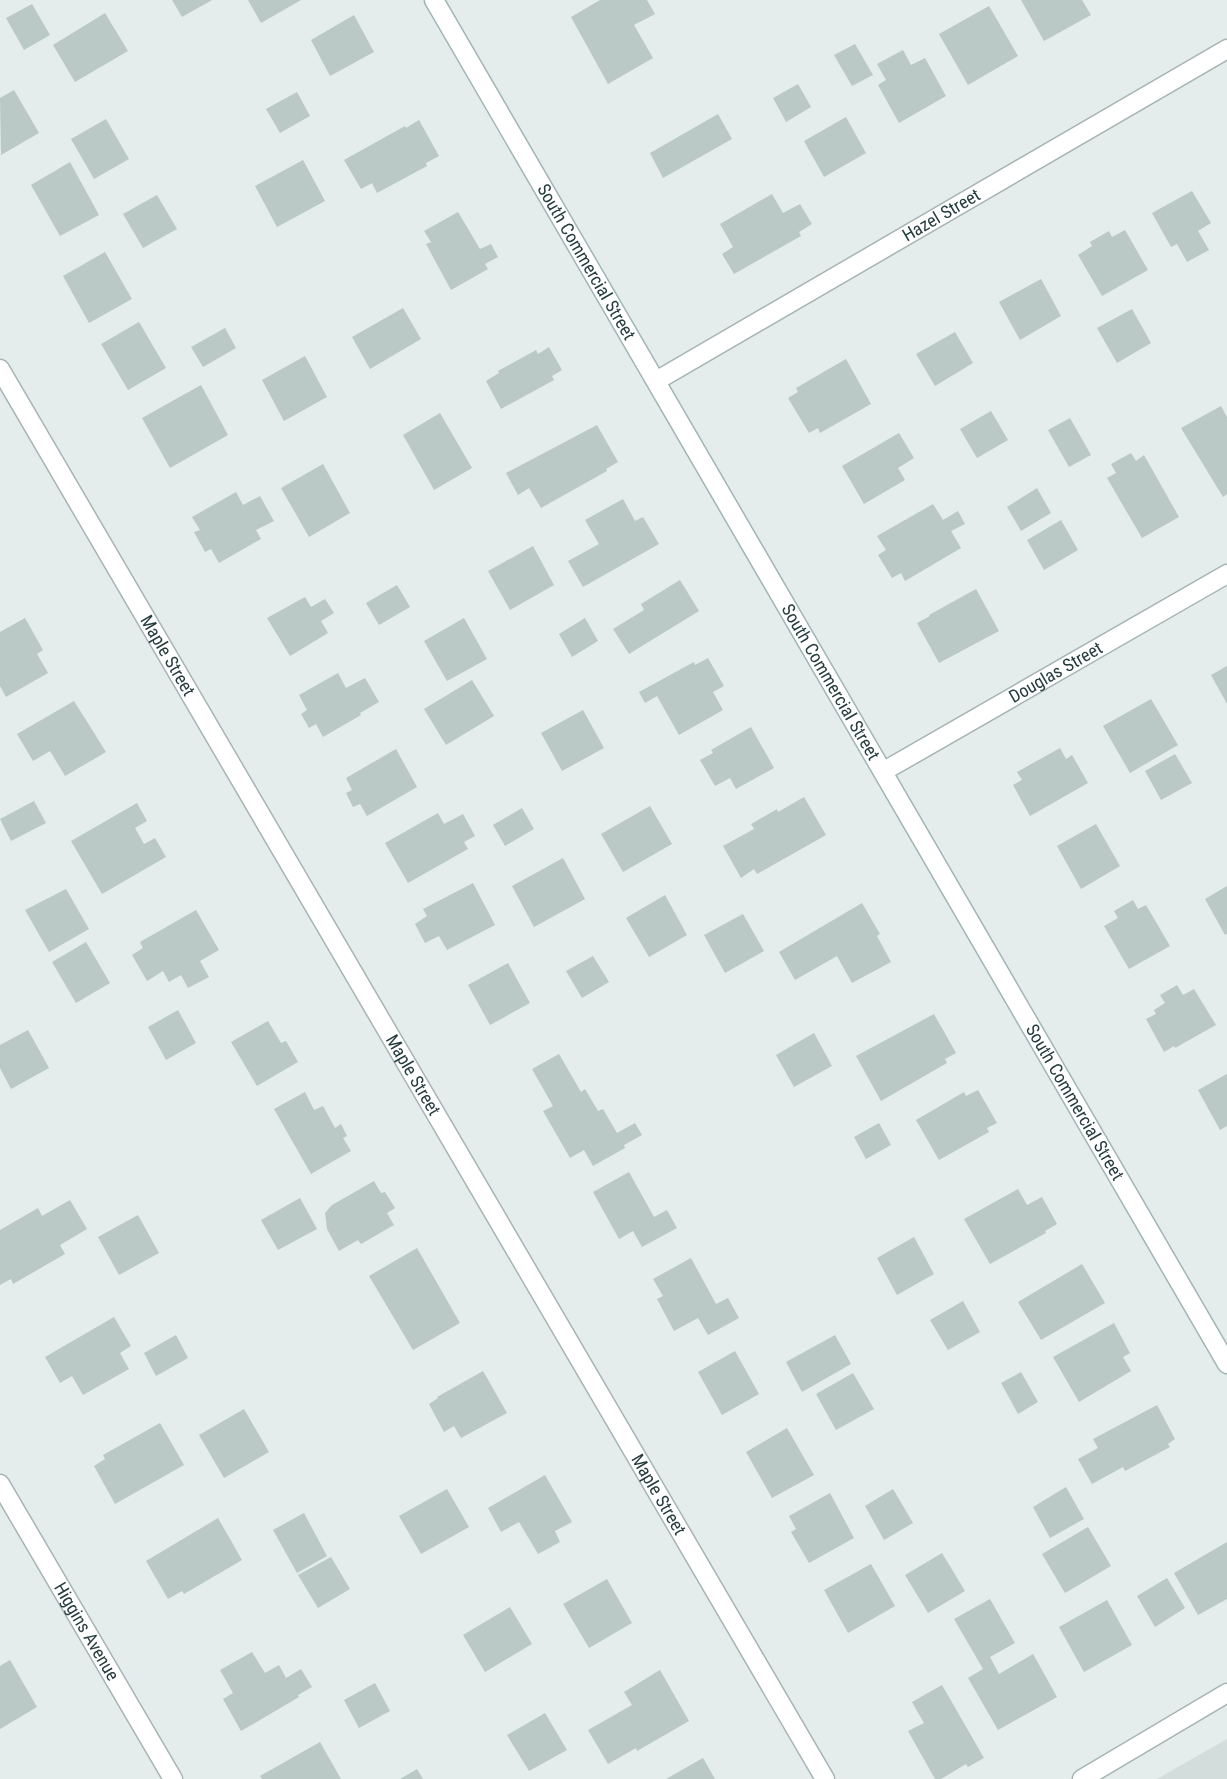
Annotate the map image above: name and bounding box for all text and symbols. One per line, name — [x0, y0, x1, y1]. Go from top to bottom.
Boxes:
street label: South Commercial Street — [533, 180, 640, 343]
street label: Hazel Street — [898, 184, 984, 246]
street label: South Commercial Street — [777, 600, 885, 764]
street label: Maple Street — [136, 611, 200, 699]
street label: Douglas Street — [1005, 637, 1106, 707]
street label: South Commercial Street — [1022, 1020, 1129, 1184]
street label: Maple Street — [382, 1031, 445, 1119]
street label: Maple Street — [627, 1450, 691, 1538]
street label: Higgins Avenue — [50, 1578, 124, 1684]

